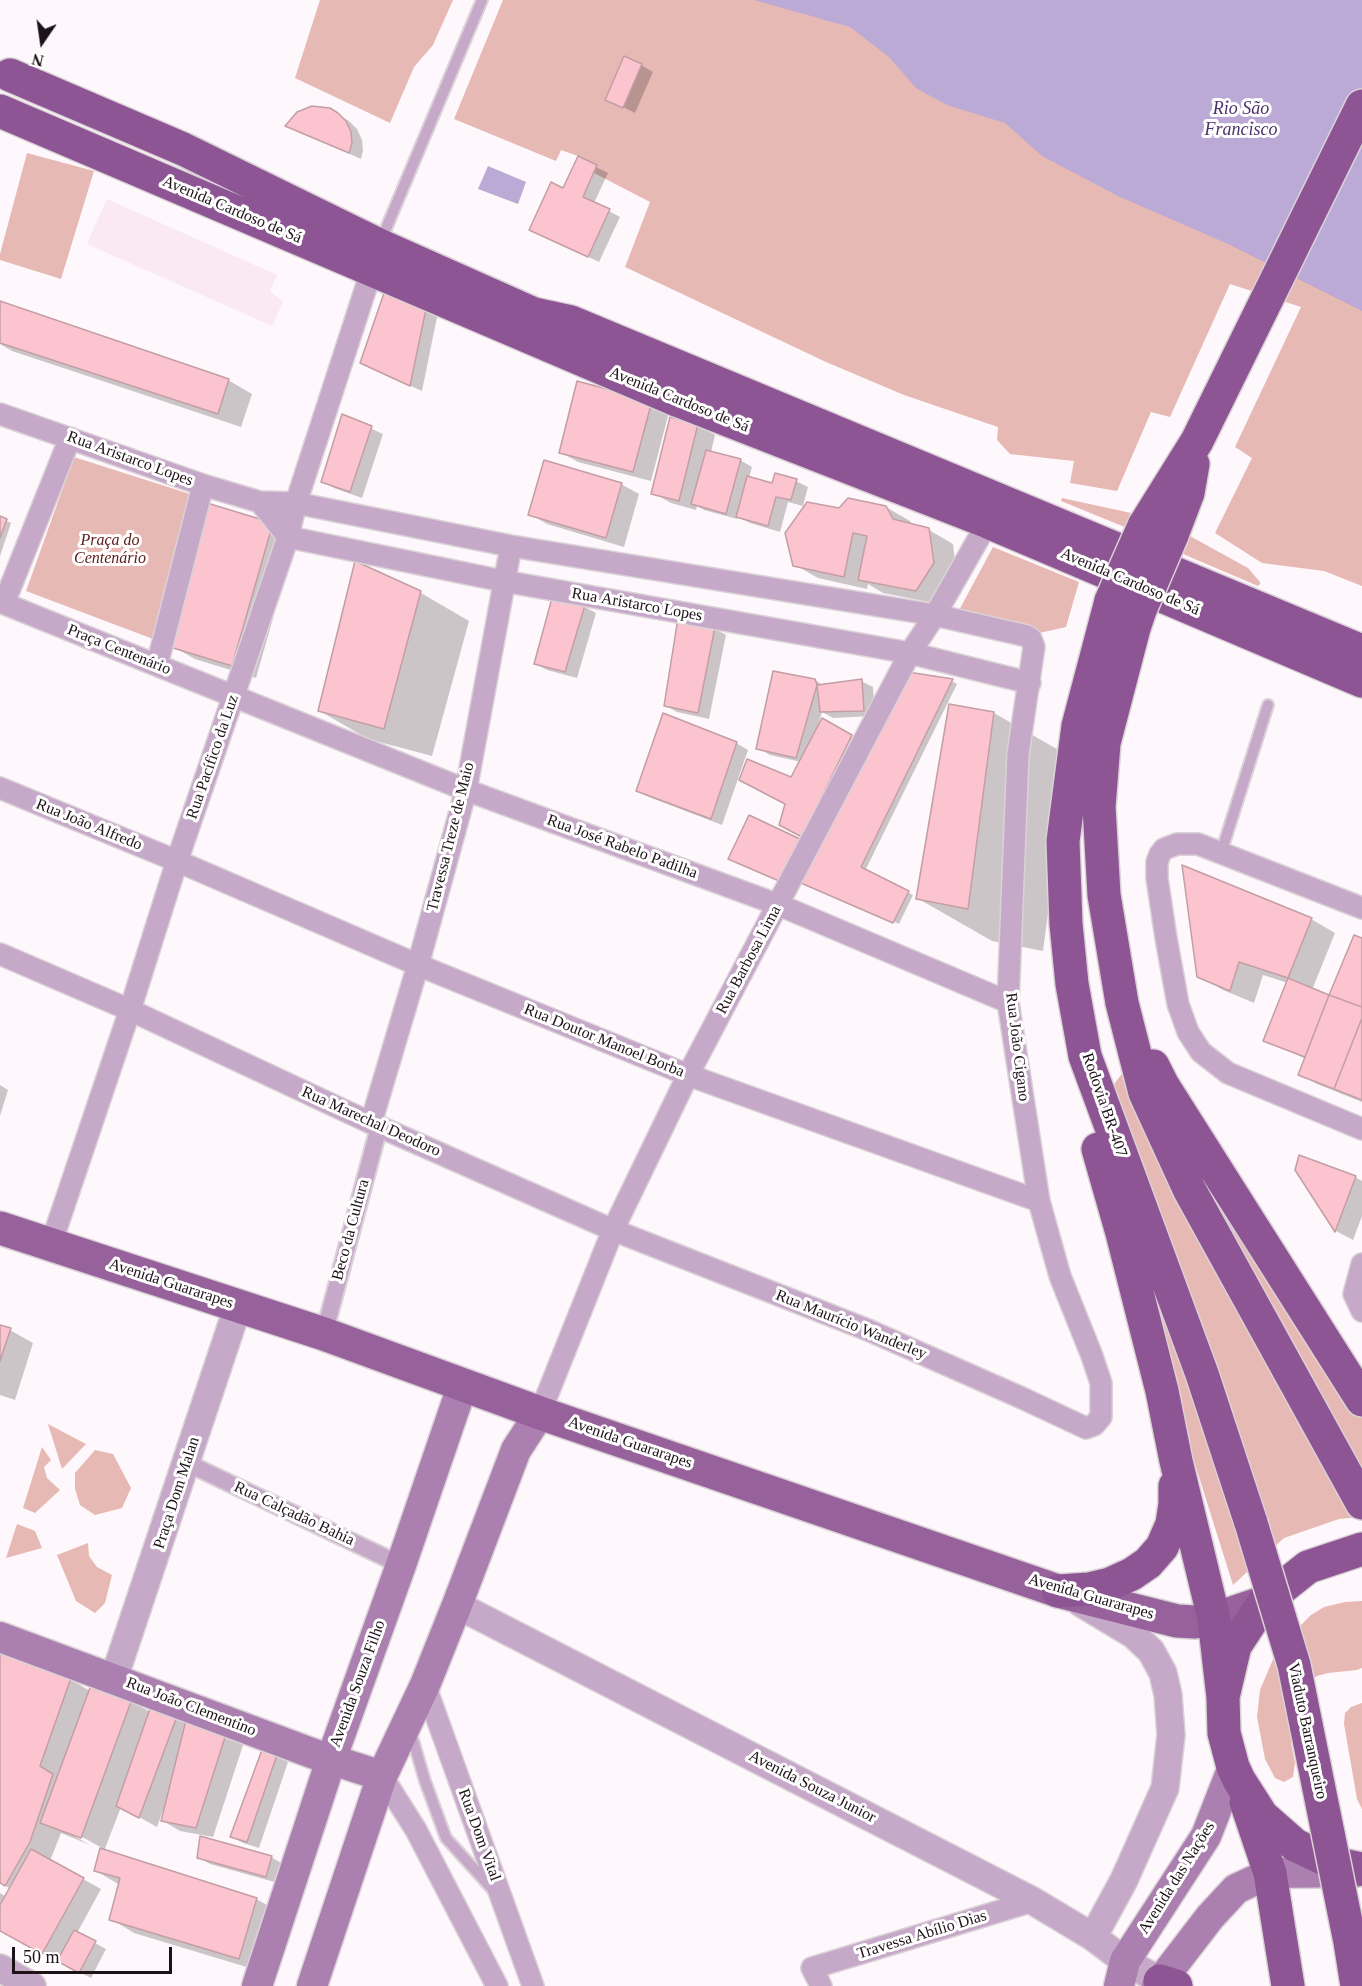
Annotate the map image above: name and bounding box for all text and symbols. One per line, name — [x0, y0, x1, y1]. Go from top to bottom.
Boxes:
north arrow — [12, 12, 72, 72]
text: N — [30, 50, 45, 70]
water label: Rio São Francisco — [1205, 98, 1277, 140]
street label: Avenida Cardoso de Sá — [159, 172, 305, 248]
street label: Avenida Cardoso de Sá — [606, 363, 752, 437]
street label: Rua Aristarco Lopes — [65, 427, 195, 491]
park label: Praça do Centenário — [74, 531, 146, 569]
street label: Avenida Cardoso de Sá — [1057, 544, 1203, 620]
street label: Rua Aristarco Lopes — [570, 584, 704, 626]
street label: Praça Centenário — [65, 621, 173, 679]
street label: Rua Pacífico da Luz — [183, 692, 243, 822]
street label: Travessa Treze de Maio — [423, 760, 479, 914]
street label: Rua João Alfredo — [33, 795, 145, 855]
street label: Rua José Rabelo Padilha — [544, 811, 700, 883]
street label: Rua Barbosa Lima — [712, 903, 786, 1017]
street label: Rua João Cigano — [1001, 992, 1033, 1102]
street label: Rua Doutor Manoel Borba — [521, 1000, 687, 1082]
street label: Rodovia BR-407 — [1077, 1050, 1131, 1160]
street label: Rua Marechal Deodoro — [299, 1083, 443, 1161]
street label: Beco da Cultura — [328, 1177, 374, 1283]
street label: Avenida Guararapes — [106, 1255, 236, 1313]
street label: Rua Maurício Wanderley — [773, 1286, 929, 1364]
street label: Avenida Guararapes — [565, 1413, 695, 1473]
street label: Praça Dom Malan — [150, 1435, 204, 1551]
street label: Rua Calçadão Bahia — [231, 1478, 357, 1550]
street label: Avenida Guararapes — [1026, 1570, 1156, 1624]
street label: Avenida Souza Filho — [326, 1618, 390, 1750]
street label: Viaduto Barranqueiro — [1283, 1661, 1331, 1801]
street label: Rua João Clementino — [123, 1673, 259, 1741]
street label: Avenida Souza Junior — [745, 1747, 879, 1827]
street label: Rua Dom Vital — [453, 1786, 505, 1884]
street label: Avenida das Nações — [1135, 1818, 1219, 1938]
street label: Travessa Abílio Dias — [855, 1906, 989, 1964]
scale bar — [15, 1935, 176, 1973]
text: 50 m — [23, 1947, 60, 1967]

